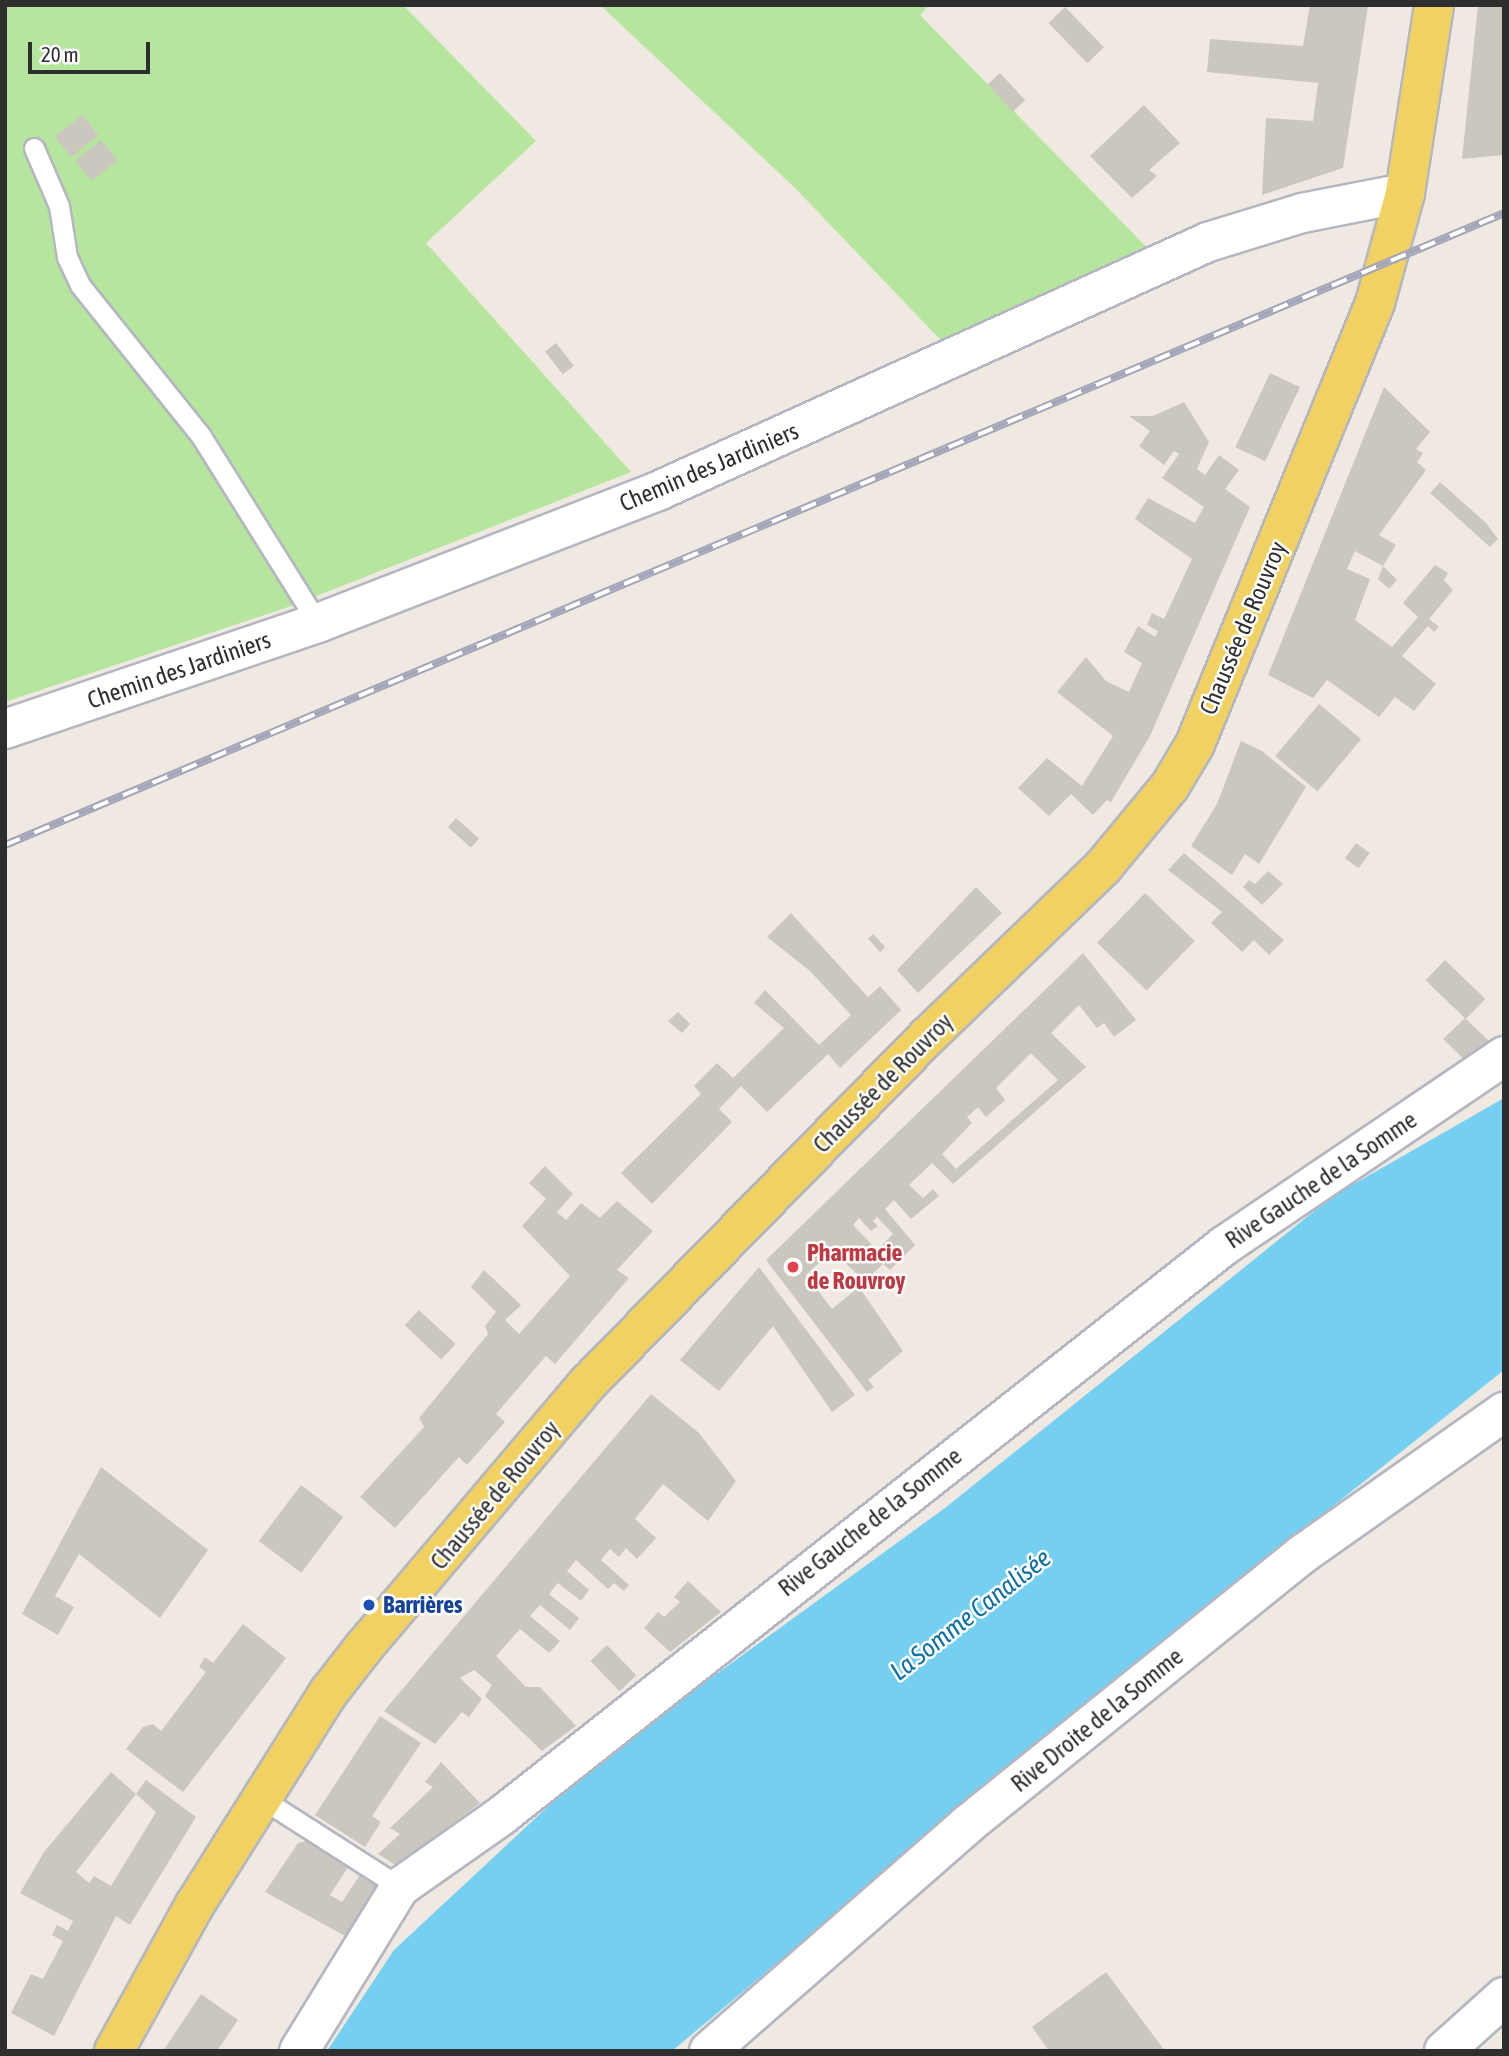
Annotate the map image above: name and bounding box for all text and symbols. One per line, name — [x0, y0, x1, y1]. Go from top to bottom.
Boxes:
scale bar — [32, 28, 154, 72]
text: 20 m — [41, 42, 79, 66]
street label: Chemin des Jardiniers — [615, 416, 803, 518]
street label: Chaussée de Rouvroy — [1194, 537, 1292, 719]
street label: Chemin des Jardiniers — [84, 625, 274, 715]
street label: Chaussée de Rouvroy — [807, 1007, 959, 1159]
street label: Rive Gauche de la Somme — [1220, 1105, 1422, 1255]
place label: Pharmacie de Rouvroy — [807, 1239, 905, 1295]
marker: Pharmacie de Rouvroy — [785, 1259, 801, 1275]
street label: Chaussée de Rouvroy — [424, 1415, 566, 1575]
street label: Rive Gauche de la Somme — [773, 1441, 967, 1603]
water label: La Somme Canalisée — [884, 1543, 1058, 1687]
place label: Barrières — [383, 1591, 463, 1619]
marker: Barrières — [361, 1597, 377, 1613]
street label: Rive Droite de la Somme — [1005, 1642, 1189, 1798]

